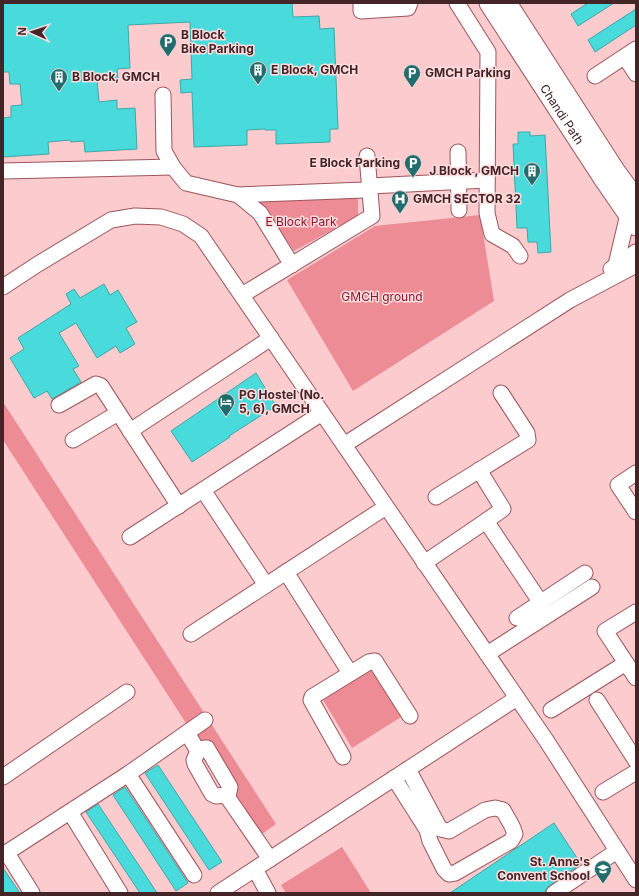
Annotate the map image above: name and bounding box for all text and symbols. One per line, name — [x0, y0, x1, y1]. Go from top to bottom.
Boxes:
north arrow — [12, 12, 52, 52]
text: N — [15, 27, 29, 36]
place label: B Block Bike Parking — [181, 27, 254, 56]
parking icon: B Block Bike Parking — [158, 32, 178, 57]
building icon: E Block, GMCH — [248, 60, 268, 85]
place label: E Block, GMCH — [271, 62, 358, 77]
parking icon: GMCH Parking — [402, 63, 422, 88]
place label: GMCH Parking — [425, 65, 511, 80]
building icon: B Block, GMCH — [49, 67, 69, 92]
place label: B Block, GMCH — [72, 69, 160, 84]
street label: Chandi Path — [537, 81, 587, 147]
parking icon: E Block Parking — [403, 153, 423, 178]
place label: E Block Parking — [310, 155, 400, 170]
building icon: J Block , GMCH — [522, 161, 542, 186]
place label: J Block , GMCH — [429, 163, 519, 178]
hospital icon: GMCH SECTOR 32 — [390, 189, 410, 214]
place label: GMCH SECTOR 32 — [413, 191, 521, 206]
park label: E Block Park — [265, 214, 337, 229]
park label: GMCH ground — [341, 289, 423, 304]
place label: PG Hostel (No. 5, 6), GMCH — [239, 387, 324, 416]
hotel icon: PG Hostel (No. 5, 6), GMCH — [216, 392, 236, 417]
place label: St. Anne's Convent School — [497, 854, 590, 883]
school or university icon: St. Anne's Convent School — [593, 859, 613, 884]

